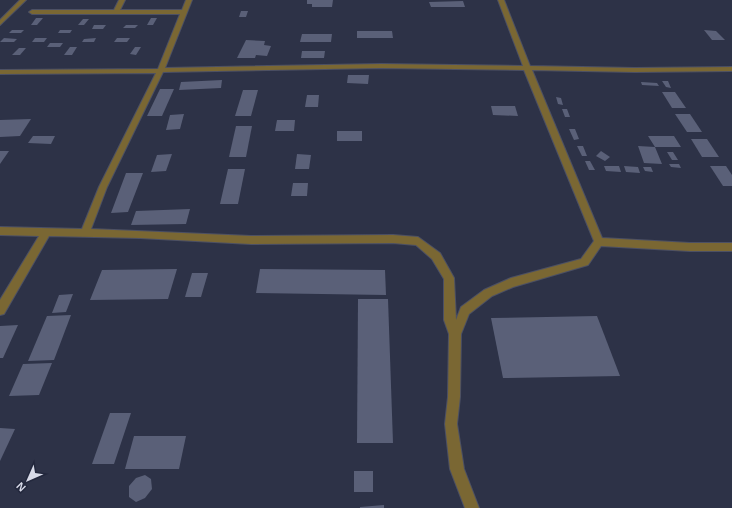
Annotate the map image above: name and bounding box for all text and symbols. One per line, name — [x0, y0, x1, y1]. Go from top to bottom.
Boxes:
north arrow — [8, 460, 48, 500]
text: N — [14, 480, 28, 494]

